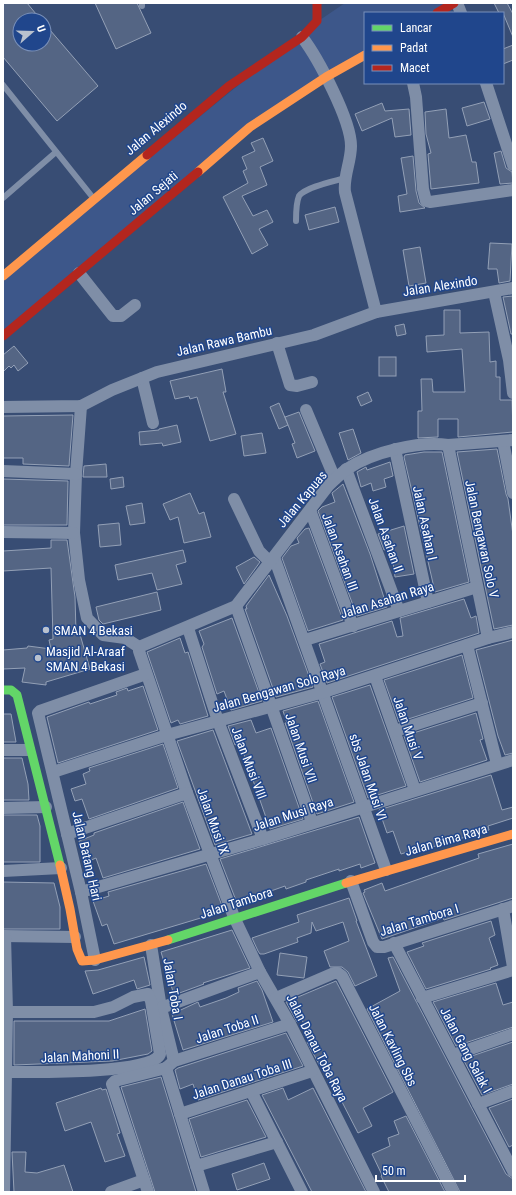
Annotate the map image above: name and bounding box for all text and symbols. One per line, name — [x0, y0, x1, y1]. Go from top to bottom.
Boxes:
north arrow — [12, 12, 52, 52]
legend — [364, 12, 504, 84]
text: Lancar — [400, 21, 433, 35]
text: U — [34, 24, 48, 34]
text: Padat — [400, 41, 428, 55]
text: Macet — [400, 61, 430, 75]
street label: Jalan Alexindo — [122, 98, 190, 158]
street label: Jalan Sejati — [125, 168, 181, 218]
street label: Jalan Alexindo — [402, 273, 478, 299]
street label: Jalan Rawa Bambu — [175, 323, 273, 359]
street label: Jalan Kapuas — [274, 468, 330, 530]
street label: Jalan Bengawan Solo V — [462, 479, 502, 600]
street label: Jalan Asahan I — [410, 484, 440, 562]
street label: Jalan Asahan II — [365, 495, 407, 575]
street label: Jalan Asahan III — [319, 511, 361, 593]
street label: Jalan Asahan Raya — [338, 579, 436, 621]
place label: SMAN 4 Bekasi — [54, 623, 133, 638]
marker: SMAN 4 Bekasi — [41, 625, 51, 635]
place label: Masjid Al-Araaf SMAN 4 Bekasi — [46, 644, 125, 674]
marker: Masjid Al-Araaf SMAN 4 Bekasi — [33, 653, 43, 663]
street label: Jalan Bengawan Solo Raya — [211, 663, 347, 715]
street label: Jalan Musi V — [390, 694, 426, 762]
street label: Jalan Musi VII — [282, 711, 320, 785]
street label: Jalan Musi VIII — [228, 725, 270, 801]
street label: sbs Jalan Musi VI — [346, 732, 390, 822]
street label: Jalan Musi IX — [194, 786, 232, 856]
street label: Jalan Musi Raya — [251, 794, 335, 834]
street label: Jalan Batang Hari — [69, 810, 105, 902]
street label: Jalan Bima Raya — [403, 821, 489, 859]
street label: Jalan Tambora — [198, 884, 274, 922]
street label: Jalan Tambora I — [378, 901, 460, 939]
street label: Jalan Toba I — [160, 957, 186, 1021]
street label: Jalan Danau Toba Raya — [283, 992, 351, 1104]
street label: Jalan Kavling Sbs — [366, 1001, 420, 1089]
street label: Jalan Gang Salak I — [437, 1005, 495, 1095]
street label: Jalan Toba II — [194, 1012, 260, 1046]
street label: Jalan Mahoni II — [40, 1046, 120, 1066]
street label: Jalan Danau Toba III — [190, 1056, 294, 1102]
scale bar — [376, 1157, 465, 1183]
text: 50 m — [382, 1164, 406, 1178]

